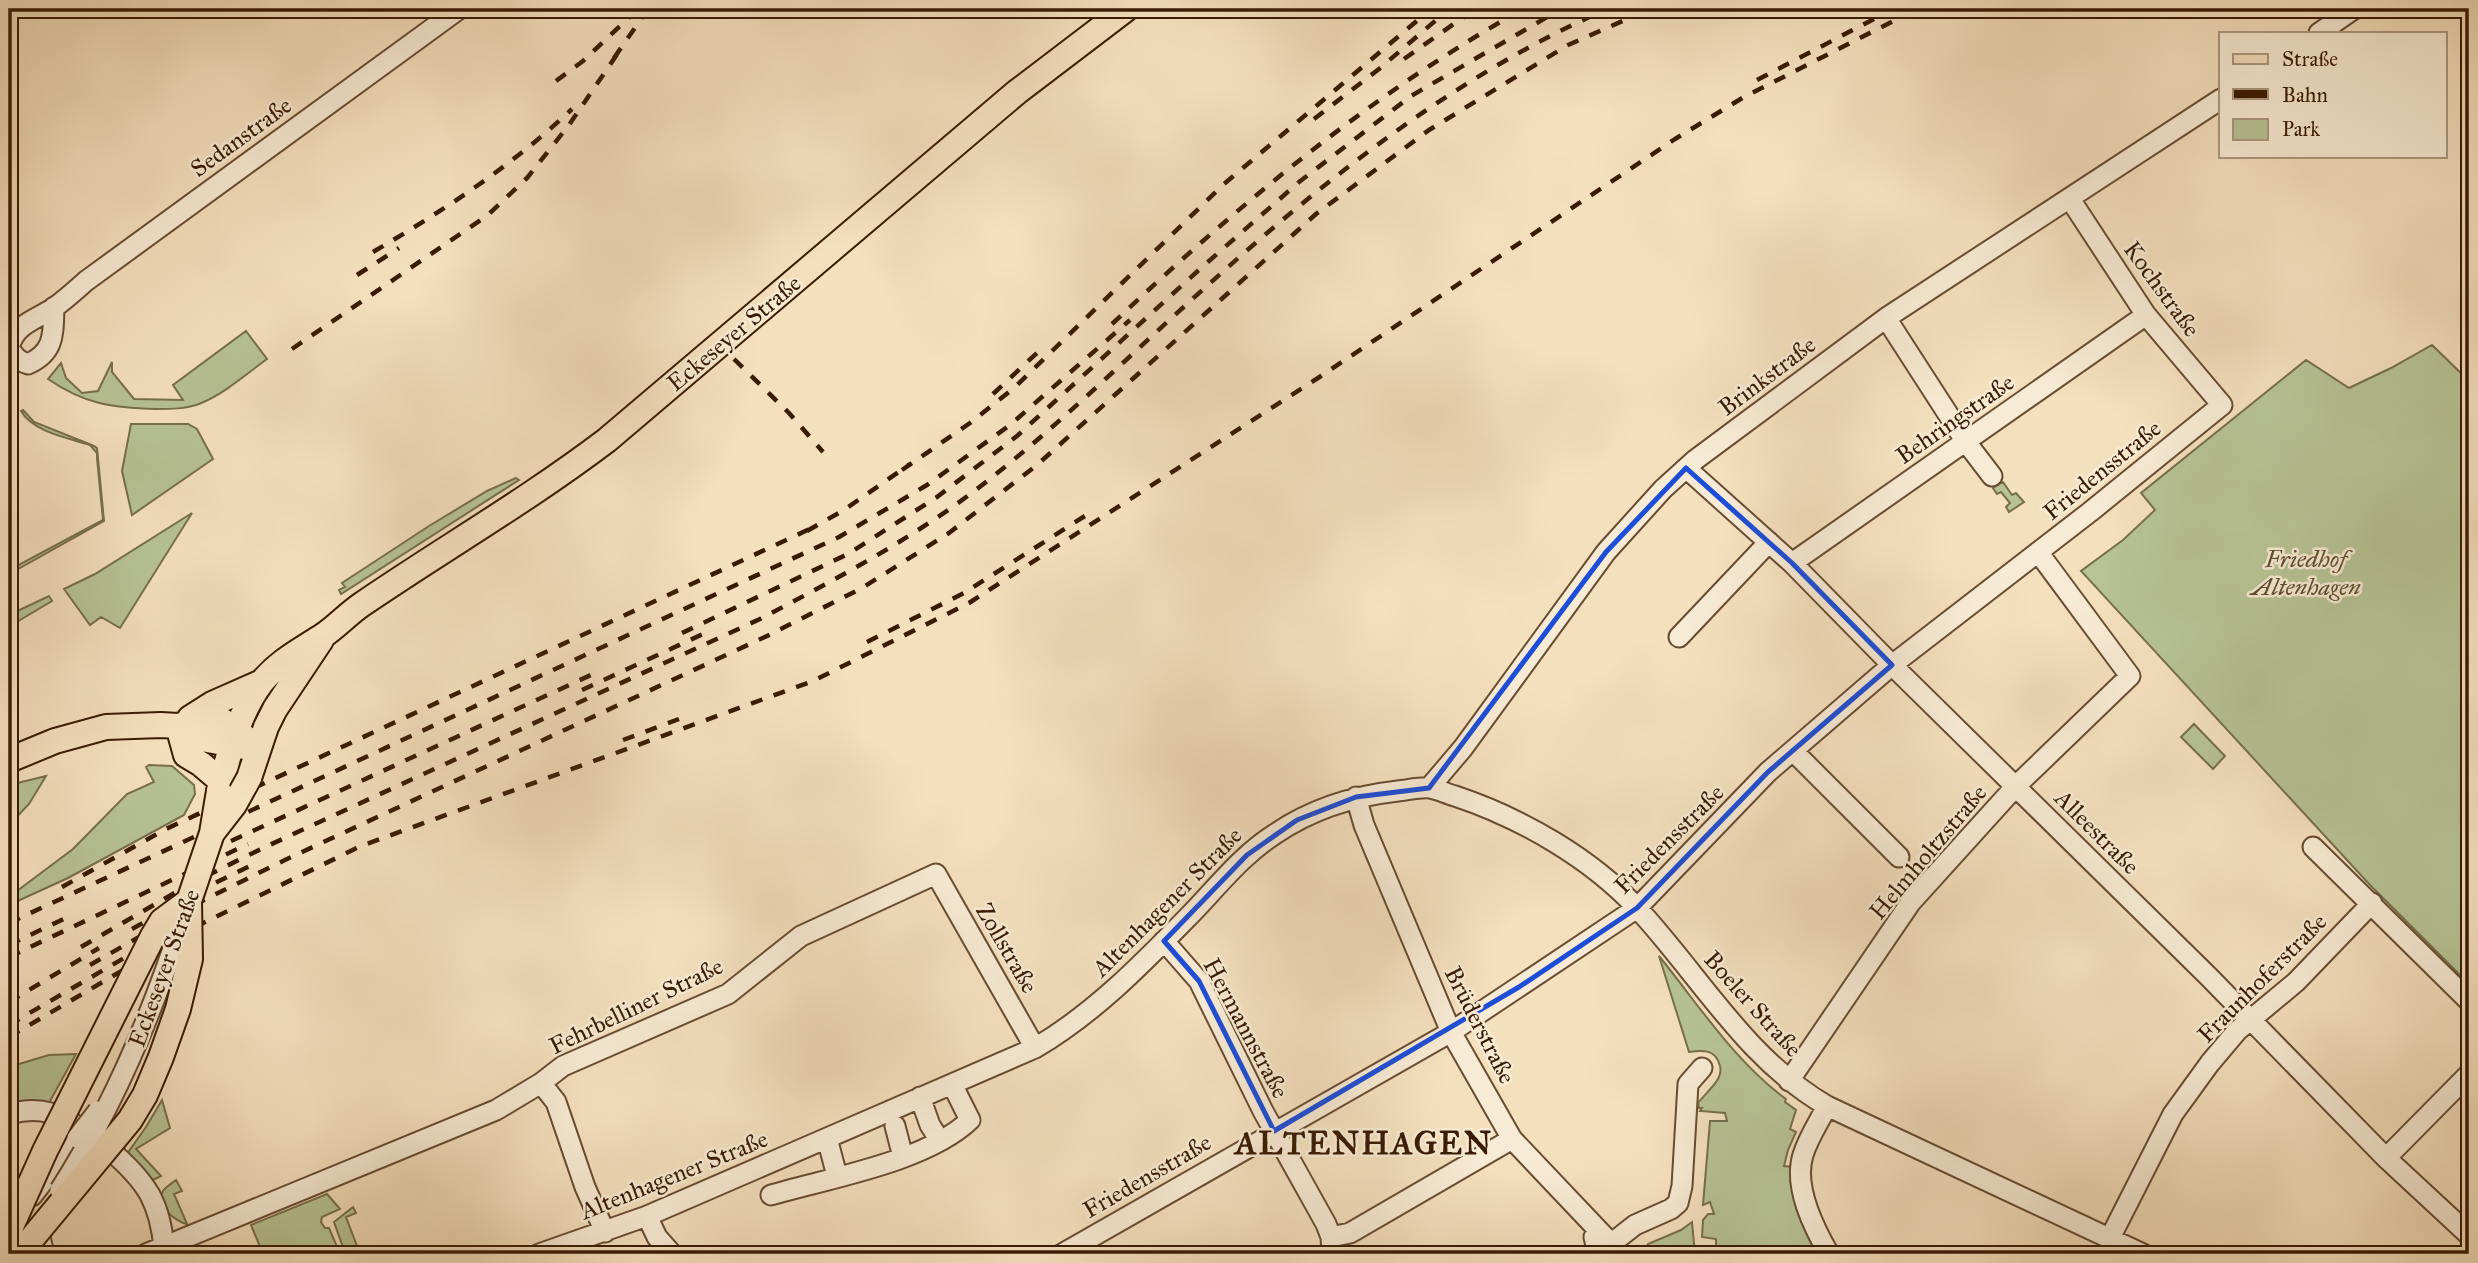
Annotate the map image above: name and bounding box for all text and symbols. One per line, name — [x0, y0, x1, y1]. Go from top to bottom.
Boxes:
legend — [2219, 32, 2446, 158]
text: Straße — [2282, 46, 2338, 72]
text: Bahn — [2282, 82, 2328, 108]
street label: Sedanstraße — [185, 90, 297, 184]
text: Park — [2282, 116, 2320, 142]
street label: Kochstraße — [2117, 235, 2207, 343]
street label: Eckeseyer Straße — [661, 268, 807, 398]
street label: Brinkstraße — [1712, 330, 1822, 422]
street label: Behringstraße — [1890, 367, 2020, 471]
street label: Friedensstraße — [2037, 413, 2167, 527]
park label: Friedhof Altenhagen — [2248, 544, 2361, 602]
street label: Friedensstraße — [1608, 778, 1730, 900]
street label: Helmholtzstraße — [1863, 778, 1993, 926]
street label: Alleestraße — [2048, 783, 2146, 881]
street label: Altenhagener Straße — [1085, 821, 1248, 984]
street label: Eckeseyer Straße — [122, 885, 206, 1051]
street label: Zollstraße — [969, 898, 1045, 998]
street label: Fraunhoferstraße — [2191, 907, 2333, 1049]
street label: Boeler Straße — [1697, 945, 1809, 1063]
street label: Fehrbelliner Straße — [544, 951, 728, 1061]
street label: Hermannstraße — [1196, 953, 1296, 1103]
street label: Brüderstraße — [1438, 961, 1522, 1089]
street label: Altenhagener Straße — [575, 1124, 772, 1227]
district label: ALTENHAGEN — [1233, 1124, 1493, 1163]
street label: Friedensstraße — [1077, 1127, 1217, 1225]

